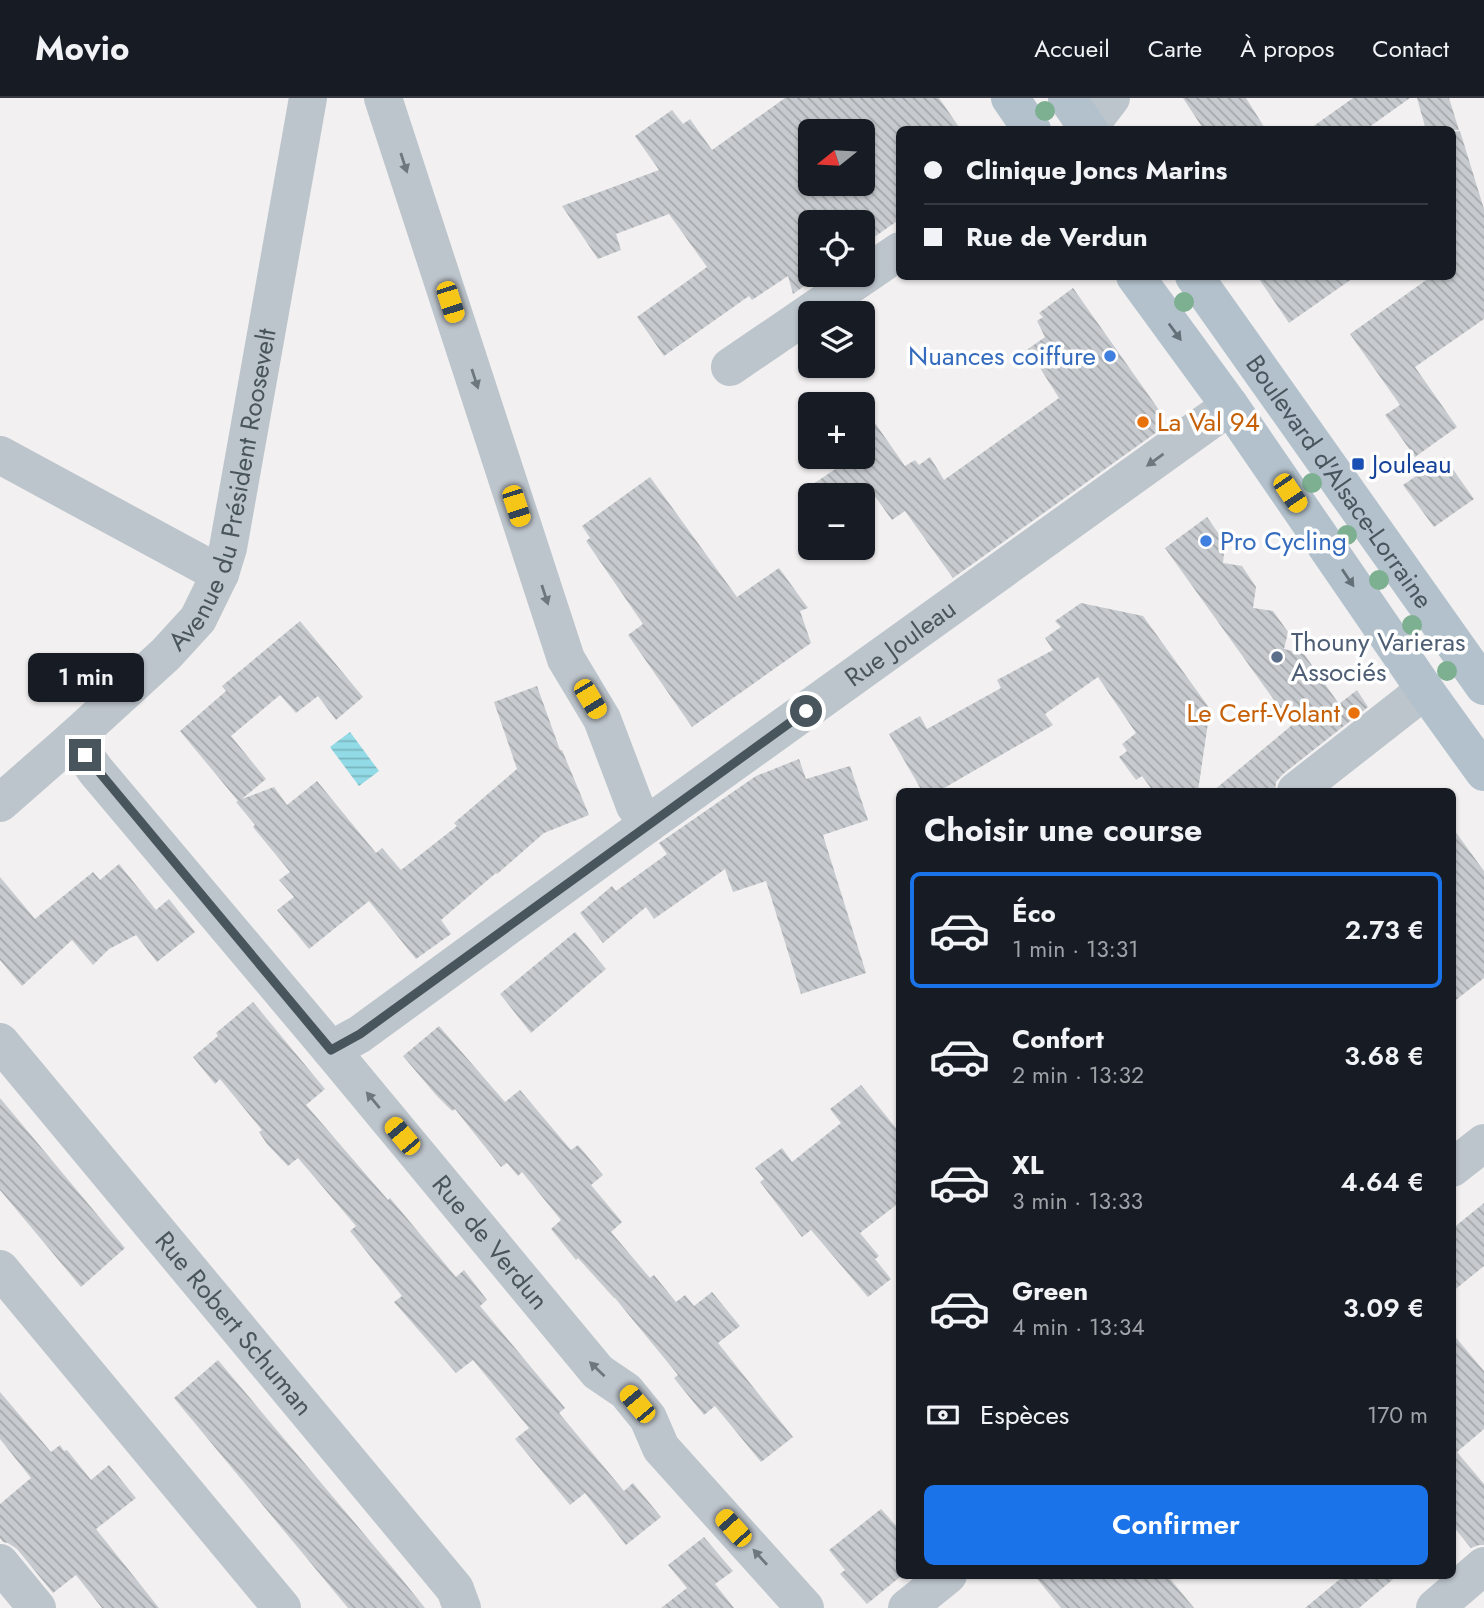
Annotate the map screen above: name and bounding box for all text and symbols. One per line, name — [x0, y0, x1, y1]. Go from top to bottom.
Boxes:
text: Movio — [35, 25, 129, 72]
text: Accueil — [1034, 31, 1110, 66]
text: Carte — [1148, 31, 1202, 66]
text: À propos — [1240, 31, 1334, 66]
text: Contact — [1372, 31, 1449, 66]
north arrow — [798, 119, 875, 196]
map controls — [798, 119, 875, 560]
text: Clinique Joncs Marins — [966, 151, 1227, 189]
one-way arrow — [399, 152, 410, 173]
button: locate — [798, 210, 875, 287]
text: Rue de Verdun — [966, 218, 1148, 256]
car — [434, 279, 467, 325]
button: layers — [798, 301, 875, 378]
one-way arrow — [1168, 323, 1182, 341]
street label: Avenue du Président Roosevelt — [159, 325, 286, 659]
place label: Nuances coiffure — [908, 337, 1096, 375]
street label: Boulevard d'Alsace-Lorraine — [1237, 347, 1442, 616]
marker: Nuances coiffure — [1102, 348, 1118, 364]
one-way arrow — [470, 369, 480, 390]
button: + — [798, 392, 875, 469]
place label: La Val 94 — [1157, 403, 1260, 441]
marker: La Val 94 — [1135, 414, 1151, 430]
place label: Jouleau — [1369, 445, 1452, 483]
one-way arrow — [1146, 452, 1164, 466]
marker: Jouleau — [1350, 456, 1366, 472]
car — [1270, 470, 1311, 516]
car — [500, 483, 533, 529]
button: − — [798, 483, 875, 560]
place label: Pro Cycling — [1220, 522, 1347, 560]
marker: Pro Cycling — [1198, 533, 1214, 549]
one-way arrow — [1342, 568, 1355, 588]
one-way arrow — [540, 585, 551, 606]
street label: Rue Jouleau — [837, 590, 964, 696]
place label: Thouny Varieras Associés — [1291, 623, 1465, 691]
marker: Thouny Varieras Associés — [1269, 649, 1285, 665]
callout: 1 min — [27, 654, 143, 702]
text: 1 min — [58, 660, 114, 694]
car — [571, 676, 610, 722]
place label: Le Cerf-Volant — [1186, 694, 1341, 732]
route start — [790, 695, 822, 727]
marker: Le Cerf-Volant — [1346, 705, 1362, 721]
route end — [69, 739, 101, 771]
text: Choisir une course — [924, 807, 1202, 853]
text: Éco — [1012, 894, 1056, 932]
icon: car — [928, 899, 991, 962]
text: 2.73 € — [1345, 911, 1424, 949]
text: 1 min · 13:31 — [1012, 932, 1139, 966]
text: Confort — [1012, 1020, 1104, 1058]
icon: car — [928, 1025, 991, 1088]
text: 3.68 € — [1344, 1037, 1424, 1075]
text: 2 min · 13:32 — [1012, 1058, 1144, 1092]
one-way arrow — [365, 1091, 381, 1109]
car — [381, 1113, 424, 1159]
text: XL — [1012, 1146, 1044, 1184]
icon: car — [928, 1151, 991, 1214]
text: 4.64 € — [1341, 1163, 1424, 1201]
street label: Rue de Verdun — [423, 1167, 558, 1318]
text: 3 min · 13:33 — [1012, 1184, 1143, 1218]
street label: Rue Robert Schuman — [146, 1223, 322, 1424]
text: Green — [1012, 1272, 1088, 1310]
icon: car — [928, 1277, 991, 1340]
text: 3.09 € — [1343, 1289, 1424, 1327]
text: 4 min · 13:34 — [1012, 1310, 1145, 1344]
one-way arrow — [588, 1360, 605, 1377]
car — [616, 1381, 659, 1427]
icon: cash — [924, 1396, 962, 1434]
text: Espèces — [980, 1396, 1069, 1434]
text: 170 m — [1367, 1398, 1428, 1432]
button: Confirmer — [924, 1485, 1428, 1565]
car — [712, 1505, 755, 1551]
one-way arrow — [752, 1549, 768, 1566]

